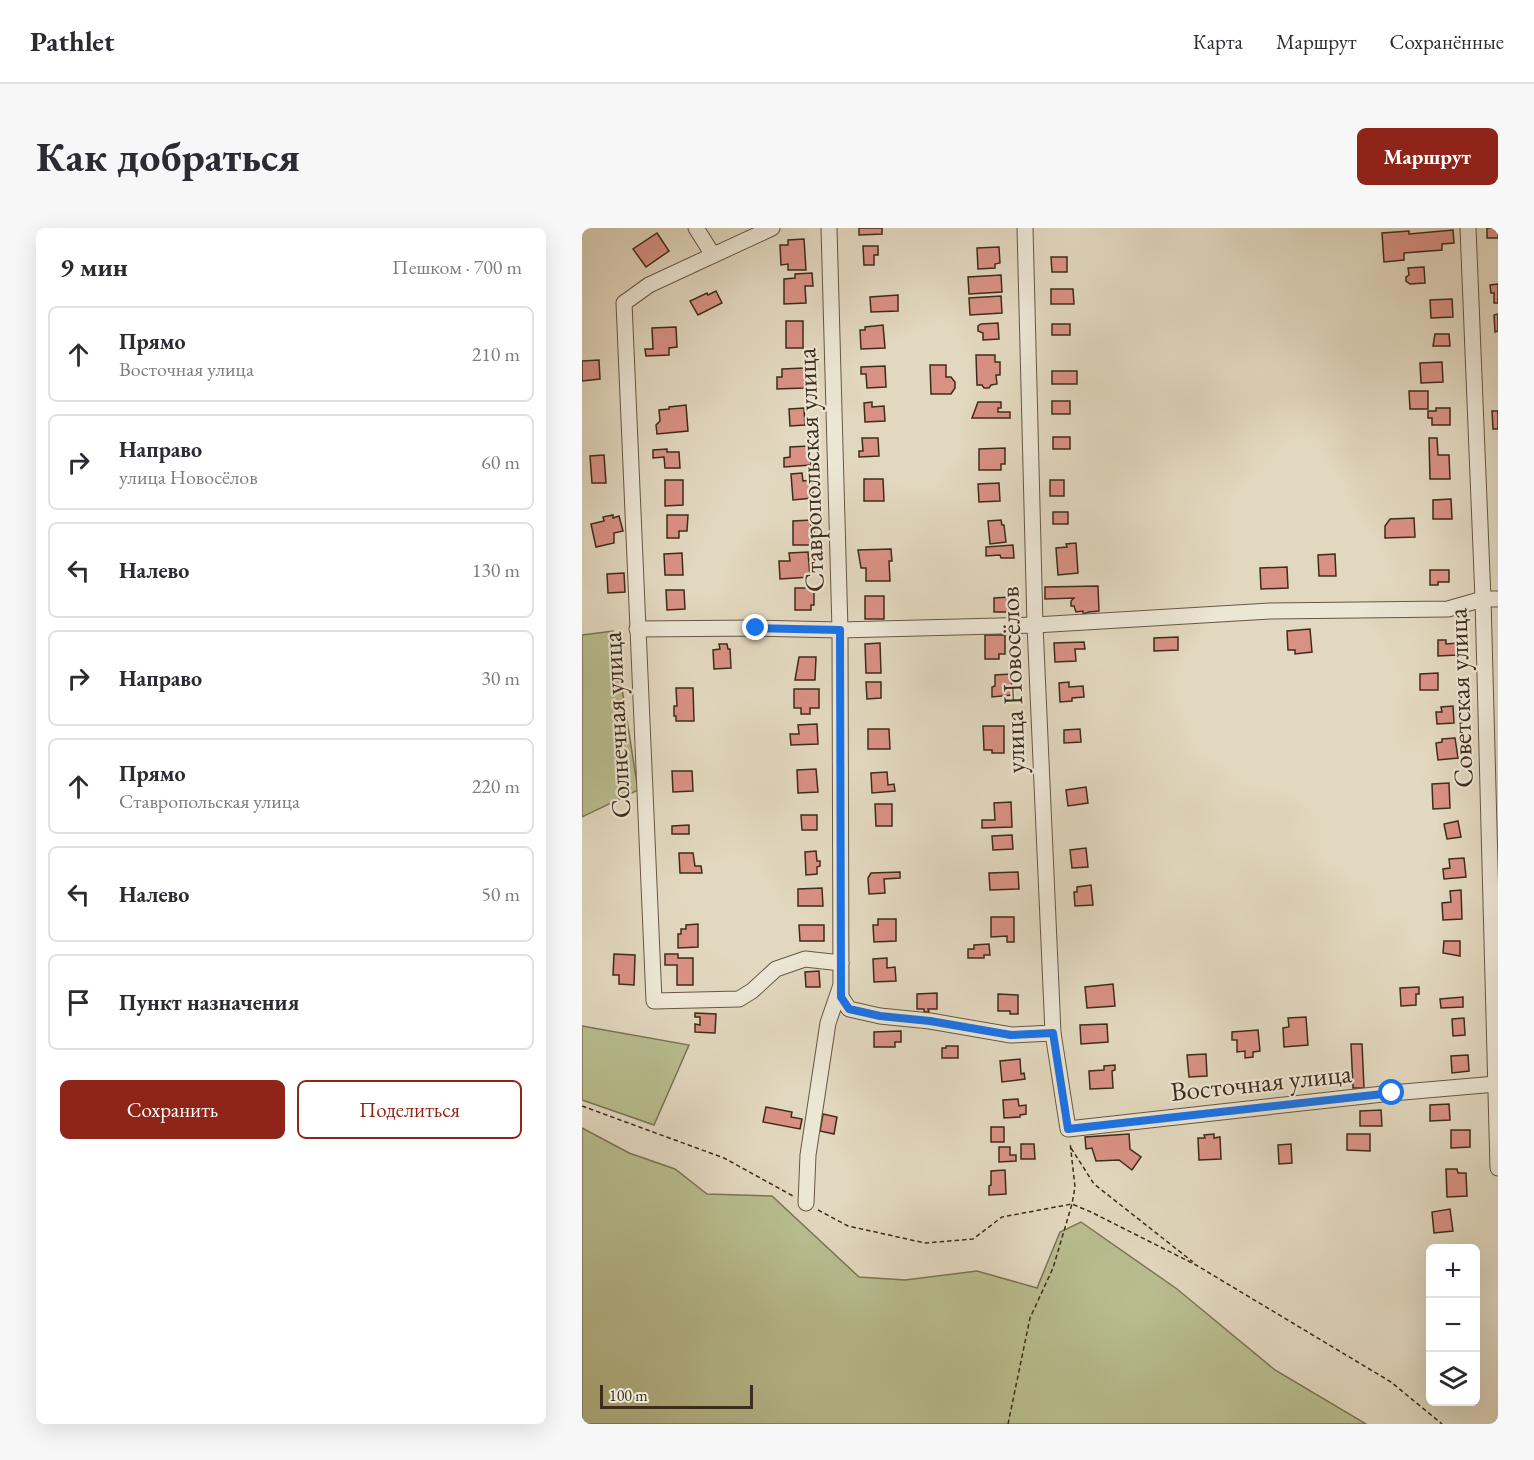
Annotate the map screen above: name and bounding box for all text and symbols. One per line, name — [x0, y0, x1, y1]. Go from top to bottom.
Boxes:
text: Pathlet — [30, 23, 114, 59]
text: Карта — [1193, 28, 1243, 55]
text: Маршрут — [1276, 28, 1357, 55]
text: Сохранённые — [1390, 28, 1504, 55]
button: Маршрут — [1357, 128, 1498, 185]
text: Как добраться — [36, 129, 300, 184]
text: 9 мин — [60, 250, 128, 284]
text: Пешком · 700 m — [392, 254, 522, 280]
text: Прямо — [119, 327, 186, 356]
icon: ahead — [62, 338, 95, 371]
text: 210 m — [472, 341, 520, 367]
street label: Ставропольская улица — [788, 347, 832, 593]
text: Восточная улица — [119, 356, 254, 382]
text: Направо — [119, 435, 202, 464]
icon: right — [62, 446, 95, 479]
text: 60 m — [481, 449, 520, 475]
text: улица Новосёлов — [119, 464, 258, 490]
icon: left — [62, 554, 95, 587]
text: Налево — [119, 556, 189, 585]
text: 130 m — [472, 557, 520, 583]
street label: улица Новосёлов — [991, 586, 1033, 774]
street label: Советская улица — [1439, 607, 1481, 789]
route end — [742, 614, 768, 640]
street label: Солнечная улица — [594, 631, 638, 819]
icon: right — [62, 662, 95, 695]
text: Направо — [119, 664, 202, 693]
text: 30 m — [481, 665, 520, 691]
text: Прямо — [119, 759, 186, 788]
icon: ahead — [62, 770, 95, 803]
text: 220 m — [472, 773, 520, 799]
text: Ставропольская улица — [119, 788, 300, 814]
icon: left — [62, 878, 95, 911]
text: Налево — [119, 880, 189, 909]
text: 50 m — [481, 881, 520, 907]
icon: arrive — [62, 986, 95, 1019]
text: Пункт назначения — [119, 988, 299, 1017]
street label: Восточная улица — [1169, 1055, 1354, 1109]
route start — [1378, 1079, 1404, 1105]
button: Сохранить — [60, 1080, 285, 1139]
button: Поделиться — [297, 1080, 522, 1139]
map controls — [1426, 1244, 1480, 1406]
button: + — [1426, 1244, 1480, 1298]
button: − — [1426, 1298, 1480, 1352]
button: layers — [1426, 1352, 1480, 1406]
scale bar — [600, 1382, 753, 1410]
text: 100 m — [609, 1385, 648, 1406]

